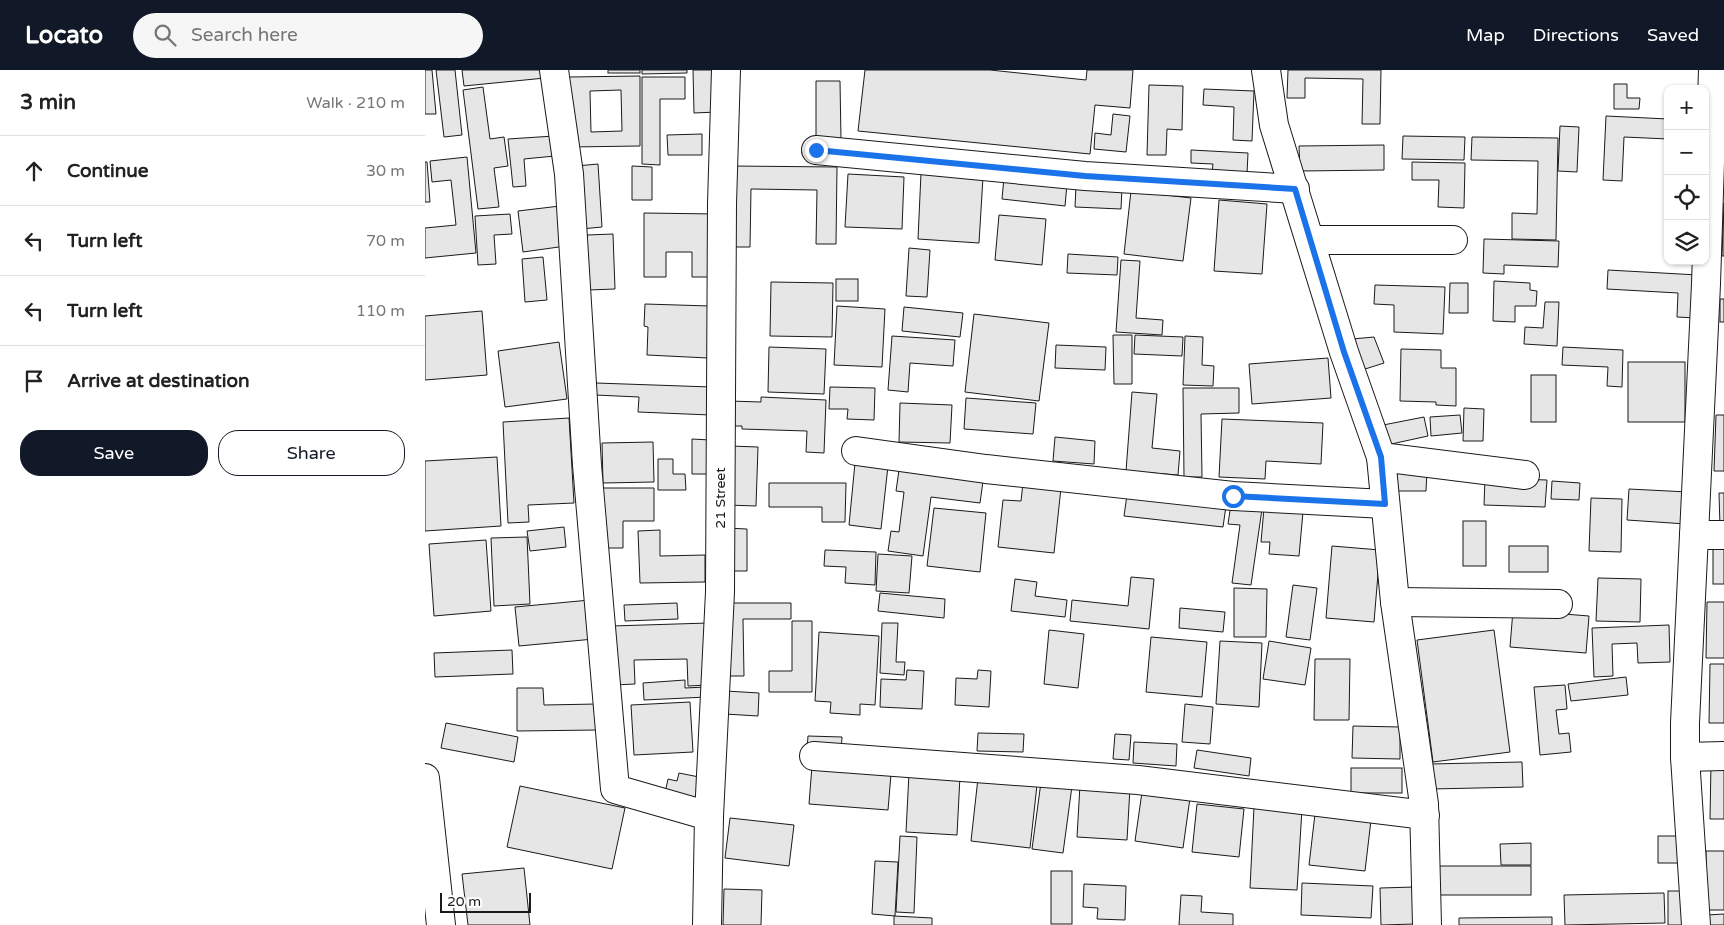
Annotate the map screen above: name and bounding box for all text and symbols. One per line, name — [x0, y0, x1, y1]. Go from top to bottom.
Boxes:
search box — [133, 13, 483, 58]
text: Locato — [25, 21, 103, 50]
icon: search — [151, 21, 179, 49]
text: Search here — [191, 24, 298, 46]
text: Map — [1466, 24, 1505, 46]
text: Directions — [1533, 24, 1619, 46]
text: Saved — [1647, 24, 1699, 46]
map controls — [1664, 85, 1709, 265]
button: + — [1664, 85, 1709, 130]
text: 3 min — [20, 90, 76, 115]
text: Walk · 210 m — [306, 93, 405, 113]
button: − — [1664, 130, 1709, 175]
route end — [805, 139, 828, 162]
icon: ahead — [20, 157, 48, 185]
text: Continue — [67, 160, 149, 182]
text: 30 m — [366, 161, 405, 181]
button: locate — [1664, 175, 1709, 220]
button: layers — [1664, 220, 1709, 265]
icon: left — [20, 227, 48, 255]
text: Turn left — [67, 230, 143, 252]
text: 70 m — [366, 231, 405, 251]
icon: left — [20, 297, 48, 325]
text: Turn left — [67, 300, 143, 322]
text: 110 m — [356, 301, 405, 321]
icon: arrive — [20, 367, 48, 395]
text: Arrive at destination — [67, 370, 250, 392]
button: Save — [20, 430, 208, 476]
button: Share — [218, 430, 405, 476]
street label: 21 Street — [712, 467, 729, 529]
route start — [1222, 485, 1245, 508]
scale bar — [440, 890, 531, 913]
text: 20 m — [447, 893, 481, 910]

